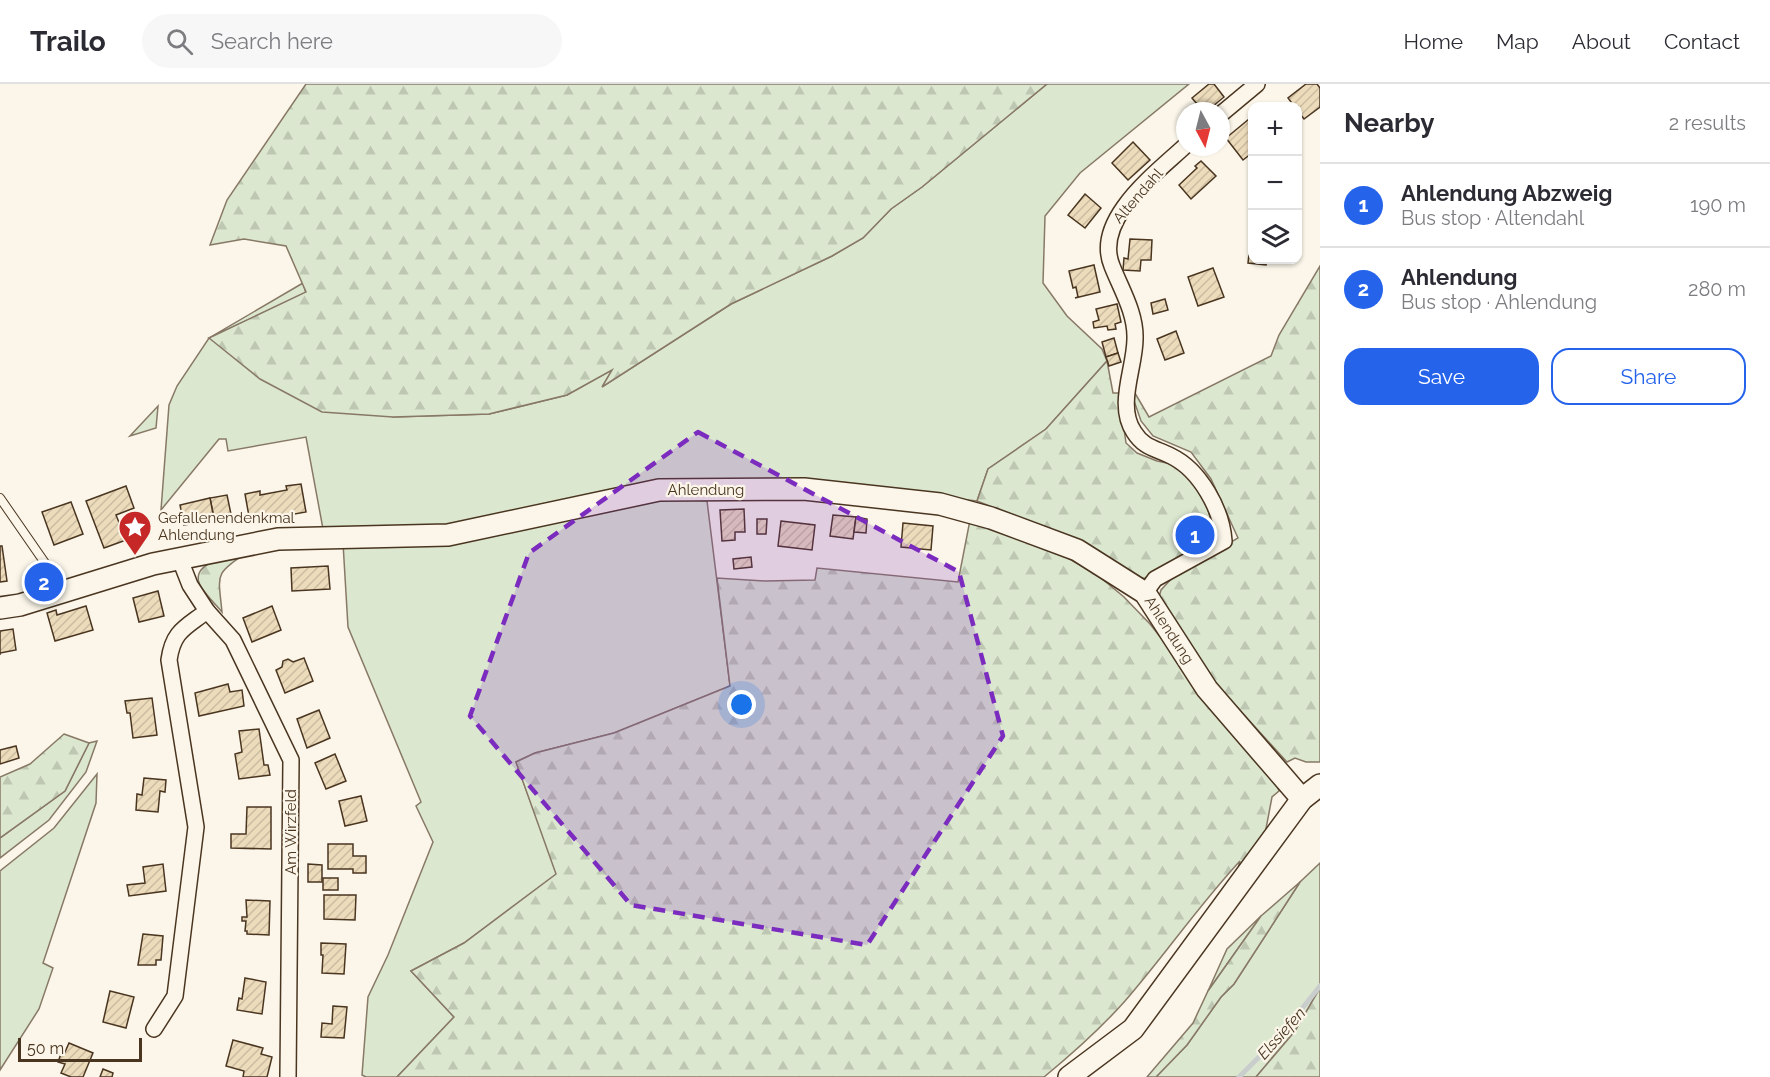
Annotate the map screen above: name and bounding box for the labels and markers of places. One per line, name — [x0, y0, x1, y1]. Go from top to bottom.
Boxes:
place icon: Gefallenendenkmal Ahlendung — [117, 509, 153, 556]
place label: Gefallenendenkmal Ahlendung — [158, 509, 296, 544]
pin: 1 — [1176, 512, 1214, 558]
pin: 2 — [24, 560, 63, 604]

